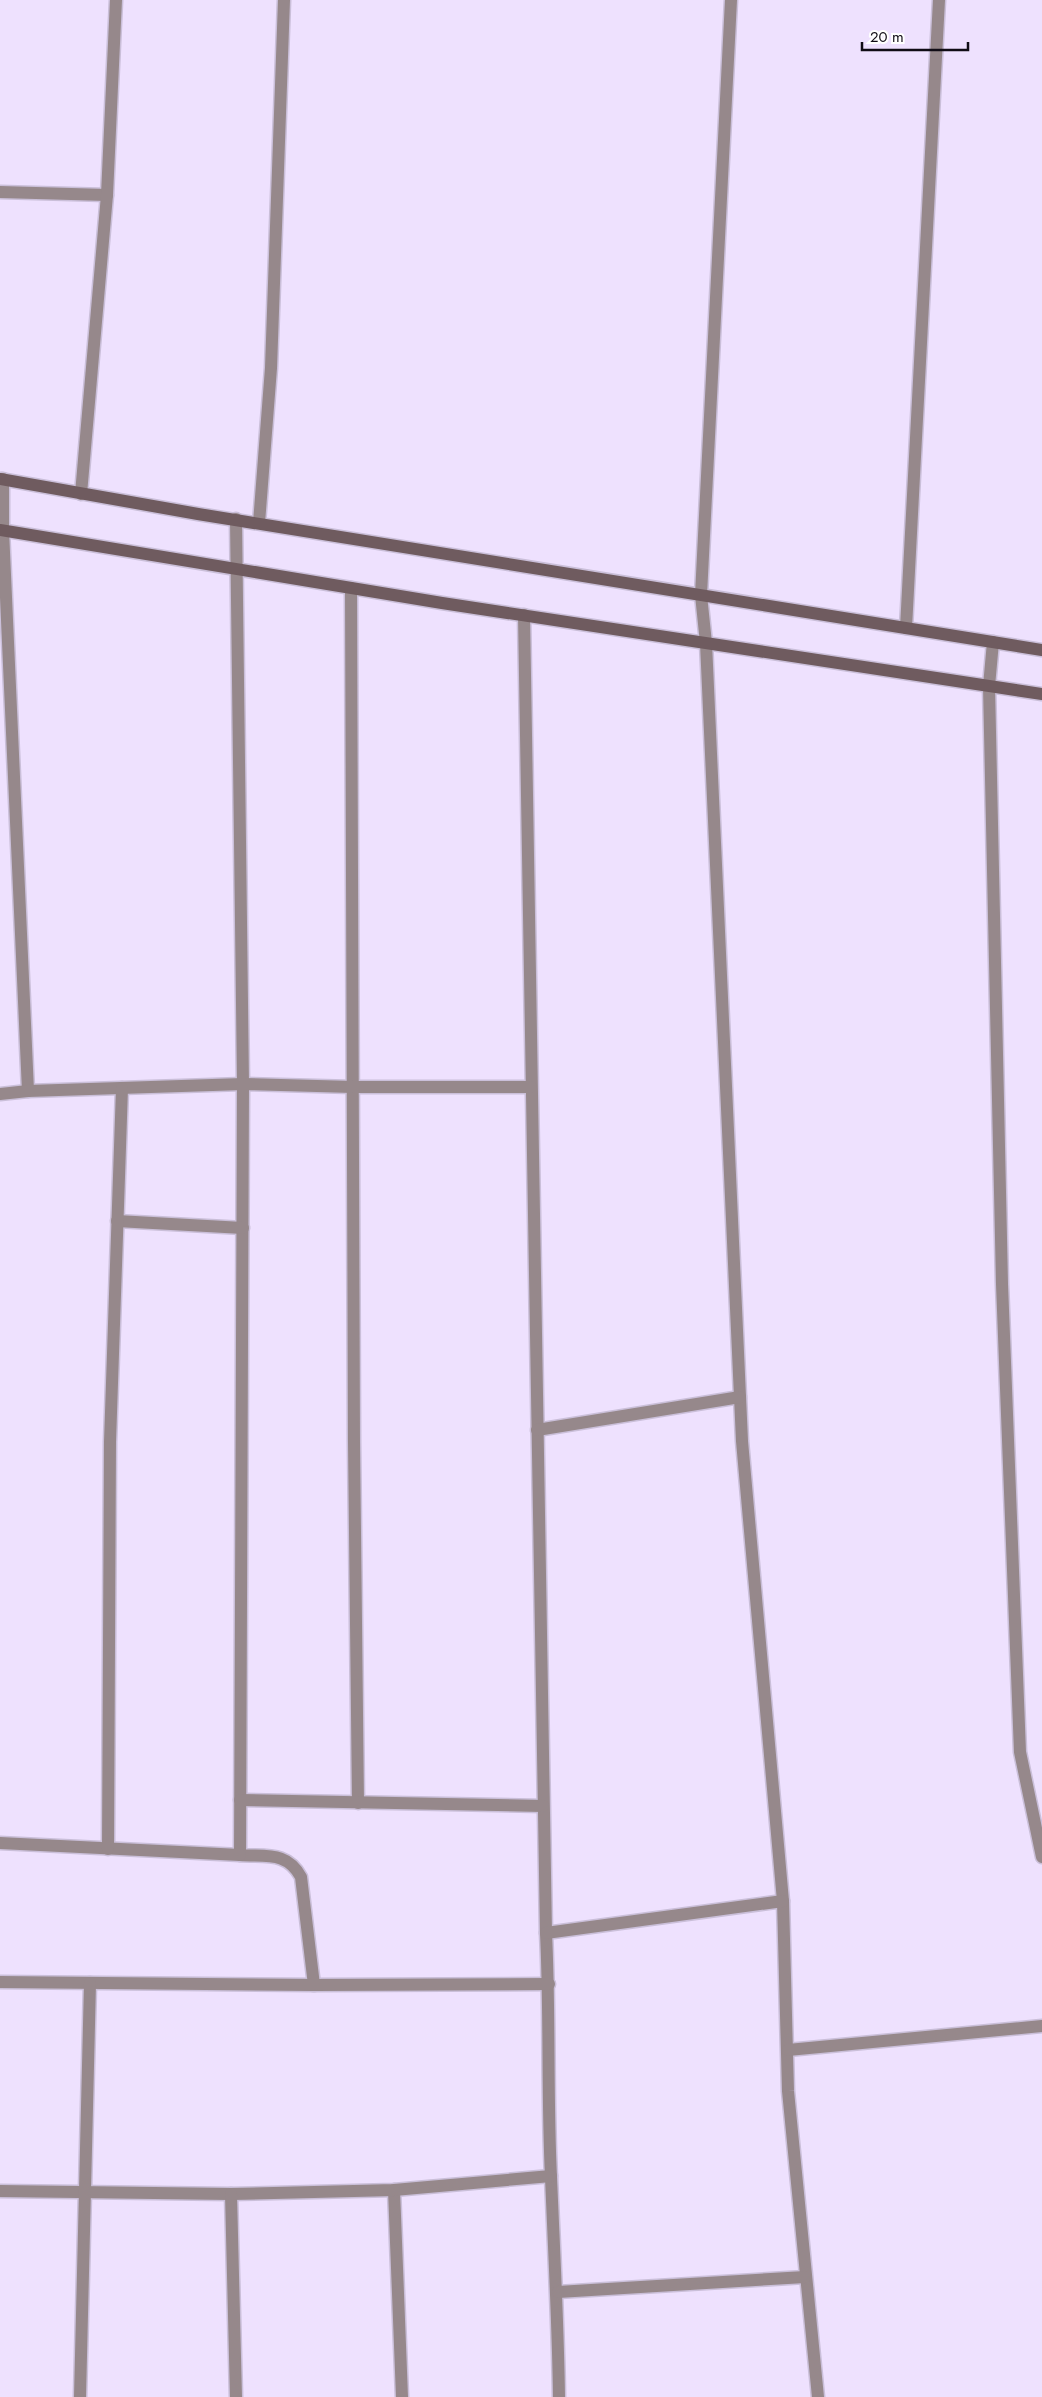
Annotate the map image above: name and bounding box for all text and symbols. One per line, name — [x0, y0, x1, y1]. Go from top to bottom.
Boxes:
scale bar — [862, 20, 968, 52]
text: 20 m — [870, 26, 904, 48]

